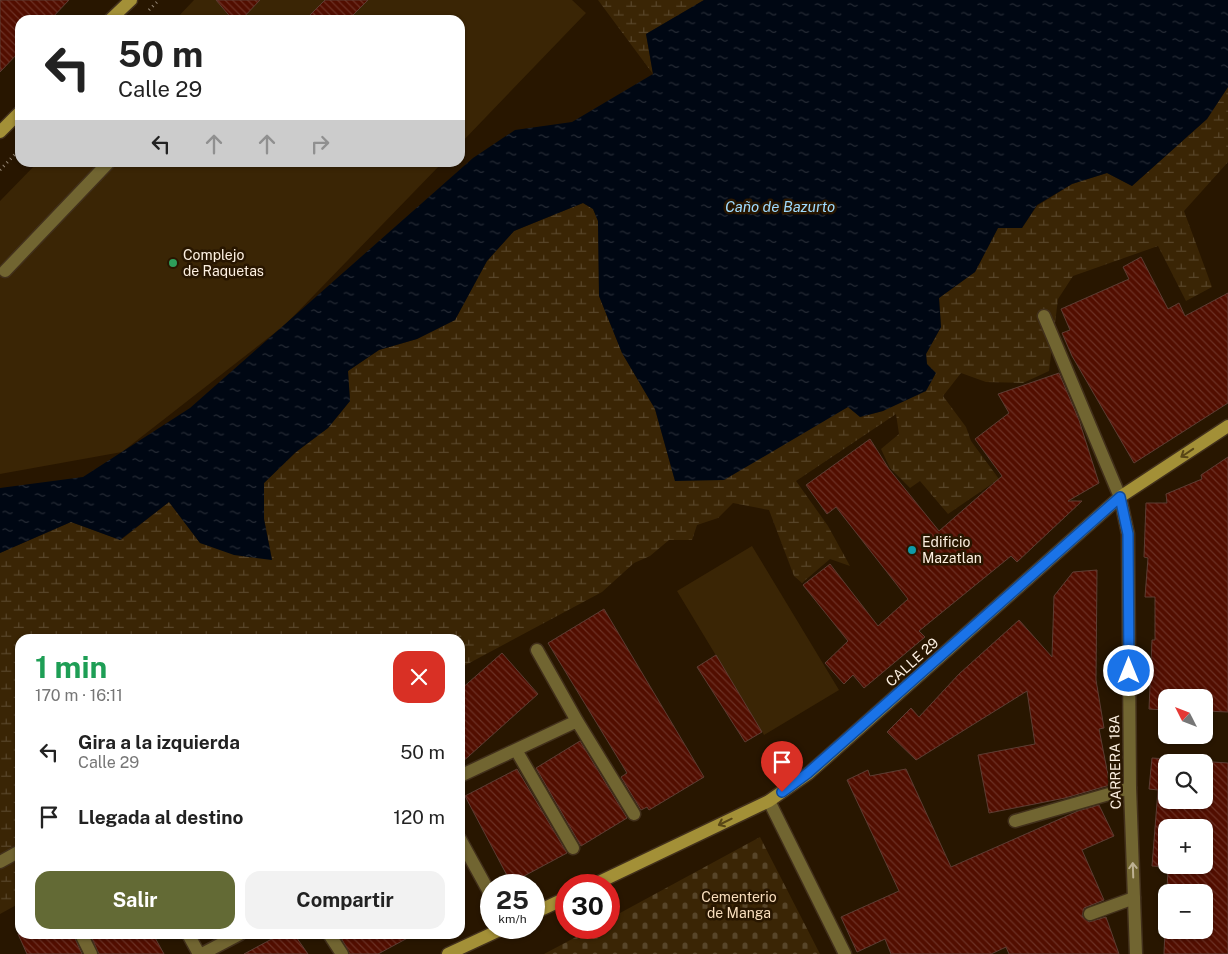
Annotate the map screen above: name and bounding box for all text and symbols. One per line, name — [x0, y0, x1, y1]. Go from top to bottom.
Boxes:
text: 50 m — [118, 34, 203, 75]
icon: left — [35, 35, 100, 100]
text: Calle 29 — [118, 76, 202, 102]
icon: left — [147, 130, 175, 158]
icon: ahead — [200, 130, 228, 158]
icon: ahead — [253, 130, 281, 158]
icon: right — [306, 130, 334, 158]
water label: Caño de Bazurto — [725, 198, 835, 215]
place label: Complejo de Raquetas — [183, 247, 264, 279]
marker: Complejo de Raquetas — [167, 257, 179, 269]
one-way arrow — [1181, 448, 1195, 458]
place label: Edificio Mazatlan — [922, 534, 982, 566]
marker: Edificio Mazatlan — [906, 544, 918, 556]
street label: CALLE 29 — [883, 634, 942, 690]
position arrow — [1102, 644, 1154, 696]
text: 1 min — [35, 649, 107, 685]
button: close — [393, 651, 445, 703]
text: 170 m · 16:11 — [35, 686, 123, 705]
north arrow — [1158, 689, 1212, 744]
map controls — [1158, 689, 1213, 939]
street label: CARRERA 18A — [1106, 714, 1124, 809]
text: Gira a la izquierda — [78, 731, 240, 753]
icon: left — [35, 738, 63, 766]
text: 50 m — [400, 741, 445, 763]
pin — [761, 741, 803, 792]
icon: arrive — [768, 748, 796, 776]
text: Calle 29 — [78, 753, 139, 772]
button: search — [1158, 754, 1213, 809]
icon: arrive — [35, 803, 63, 831]
text: Llegada al destino — [78, 806, 243, 828]
text: 120 m — [393, 806, 445, 828]
one-way arrow — [718, 818, 733, 827]
button: + — [1158, 819, 1213, 874]
one-way arrow — [1128, 863, 1138, 879]
button: Salir — [35, 871, 235, 929]
button: Compartir — [245, 871, 445, 929]
speed limit sign: 30 — [555, 874, 620, 939]
button: − — [1158, 884, 1213, 939]
text: 25 — [496, 885, 529, 915]
park label: Cementerio de Manga — [701, 889, 777, 921]
text: km/h — [498, 912, 527, 926]

